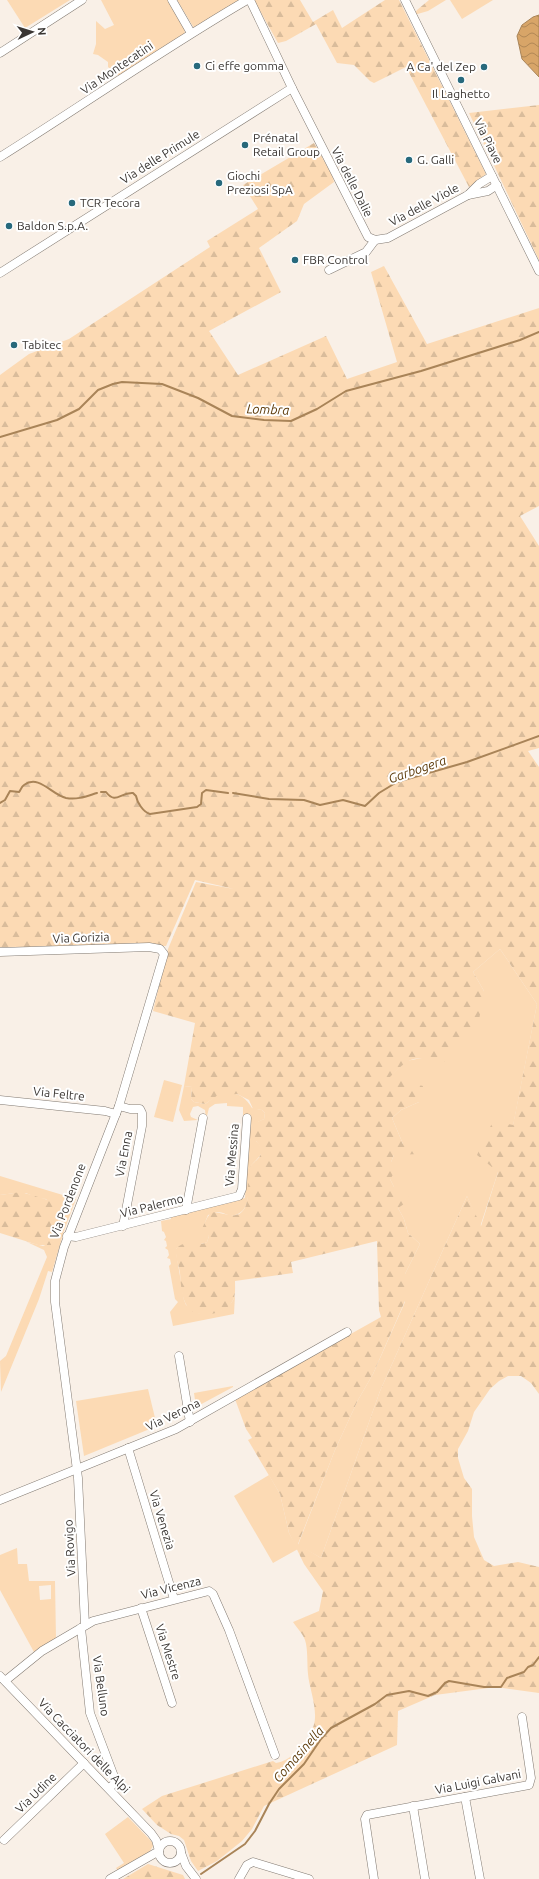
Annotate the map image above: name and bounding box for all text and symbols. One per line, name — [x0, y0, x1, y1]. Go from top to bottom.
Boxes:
north arrow — [12, 12, 52, 52]
text: N — [36, 27, 48, 36]
street label: Via Montecatini — [78, 39, 155, 97]
place label: Ci effe gomma — [205, 59, 284, 72]
place label: A Ca' del Zep — [407, 60, 476, 73]
marker: Ci effe gomma — [192, 61, 202, 71]
marker: A Ca' del Zep — [479, 62, 489, 72]
marker: Il Laghetto — [456, 75, 466, 85]
place label: Il Laghetto — [432, 87, 490, 100]
street label: Via Piave — [472, 116, 505, 165]
street label: Via delle Primule — [118, 127, 202, 186]
place label: Prénatal Retail Group — [253, 131, 320, 158]
marker: Prénatal Retail Group — [240, 140, 250, 150]
street label: Via delle Dalie — [329, 145, 376, 219]
place label: G. Galli — [417, 153, 454, 166]
marker: G. Galli — [404, 155, 414, 165]
place label: Giochi Preziosi SpA — [227, 169, 293, 196]
marker: Giochi Preziosi SpA — [214, 178, 224, 188]
street label: Via delle Viole — [387, 181, 461, 228]
place label: TCR Tecora — [80, 196, 140, 209]
marker: TCR Tecora — [67, 198, 77, 208]
place label: Baldon S.p.A. — [17, 219, 88, 232]
marker: Baldon S.p.A. — [4, 221, 14, 231]
place label: FBR Control — [303, 253, 368, 266]
marker: FBR Control — [290, 255, 300, 265]
place label: Tabitec — [22, 338, 62, 351]
marker: Tabitec — [9, 340, 19, 350]
water label: Lombra — [246, 401, 290, 417]
water label: Garbogera — [386, 753, 448, 785]
street label: Via Gorizia — [52, 930, 110, 945]
street label: Via Feltre — [33, 1084, 85, 1103]
street label: Via Messina — [222, 1123, 241, 1187]
street label: Via Enna — [113, 1130, 134, 1178]
street label: Via Pordenone — [47, 1161, 88, 1240]
street label: Via Palermo — [119, 1191, 185, 1220]
street label: Via Verona — [144, 1396, 202, 1433]
street label: Via Venezia — [147, 1488, 178, 1551]
street label: Via Rovigo — [62, 1519, 77, 1577]
street label: Via Vicenza — [139, 1574, 202, 1601]
street label: Via Mestre — [153, 1622, 184, 1681]
street label: Via Belluno — [91, 1655, 112, 1717]
street label: Via Cacciatori delle Alpi — [36, 1696, 133, 1795]
water label: Comasinella — [270, 1723, 326, 1785]
street label: Via Luigi Galvani — [434, 1767, 522, 1796]
street label: Via Udine — [13, 1770, 59, 1815]

